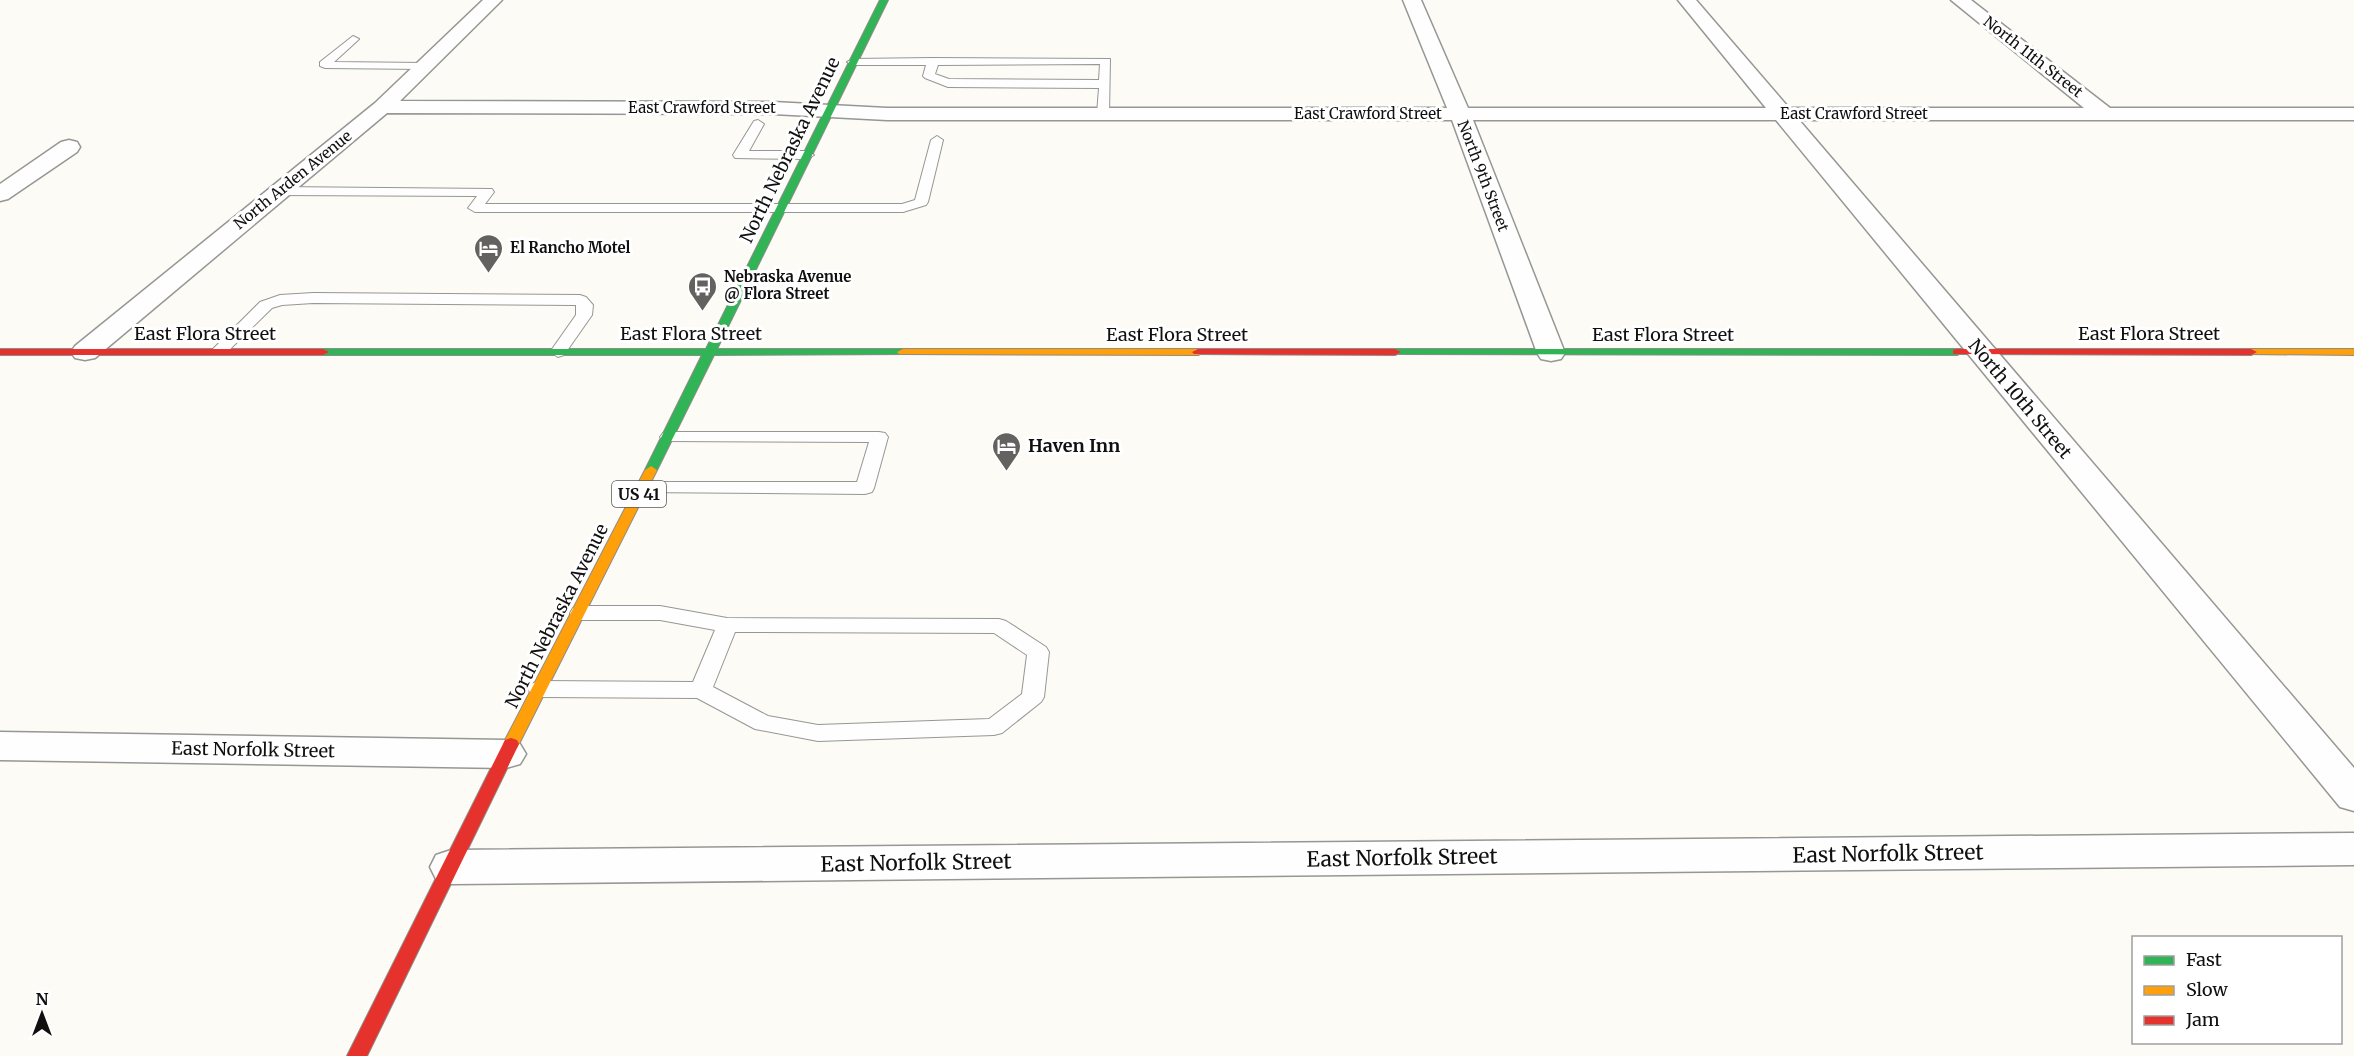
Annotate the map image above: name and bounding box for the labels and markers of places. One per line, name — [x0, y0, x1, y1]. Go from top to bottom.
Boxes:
hotel icon: El Rancho Motel — [473, 232, 505, 274]
place label: El Rancho Motel — [510, 238, 631, 257]
place label: Nebraska Avenue @ Flora Street — [724, 267, 851, 303]
bus stop icon: Nebraska Avenue @ Flora Street — [687, 270, 719, 312]
hotel icon: Haven Inn — [991, 430, 1023, 472]
place label: Haven Inn — [1028, 434, 1120, 457]

